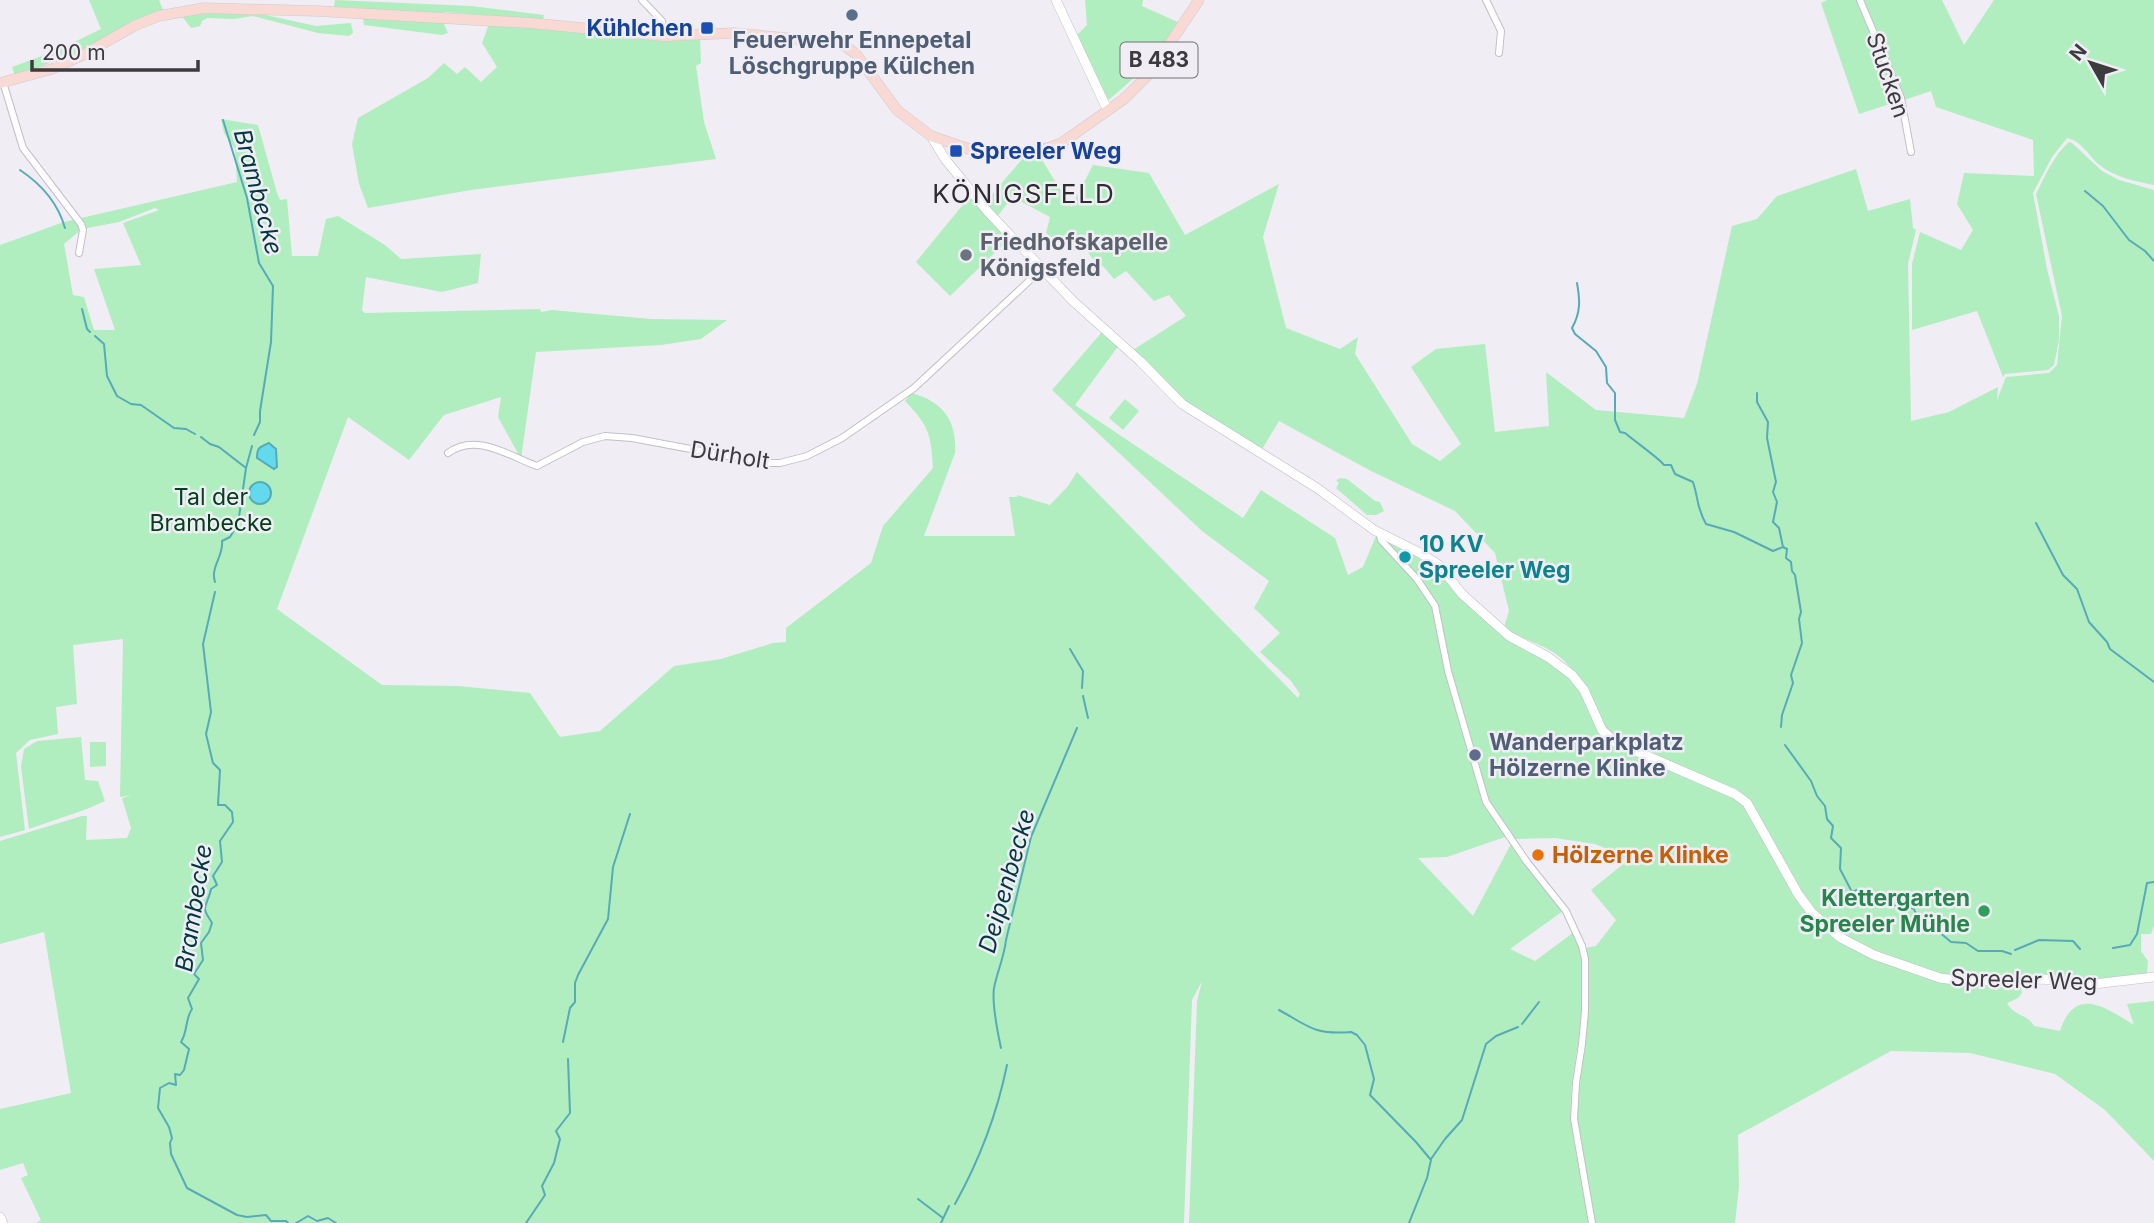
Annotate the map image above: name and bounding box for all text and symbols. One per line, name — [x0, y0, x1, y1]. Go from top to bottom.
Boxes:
marker: Feuerwehr Ennepetal Löschgruppe Külchen — [844, 7, 860, 23]
place label: Kühlchen — [586, 14, 693, 42]
marker: Kühlchen — [699, 20, 715, 36]
place label: Feuerwehr Ennepetal Löschgruppe Külchen — [729, 26, 975, 80]
scale bar — [32, 28, 198, 72]
north arrow — [2056, 28, 2126, 98]
street label: Stucken — [1860, 29, 1916, 121]
text: 200 m — [42, 40, 106, 65]
text: N — [2065, 40, 2092, 65]
road number: B 483 — [1120, 42, 1198, 78]
water label: Brambecke — [228, 126, 289, 258]
place label: Spreeler Weg — [970, 137, 1121, 165]
marker: Spreeler Weg — [948, 143, 964, 159]
district label: KÖNIGSFELD — [932, 178, 1116, 209]
place label: Friedhofskapelle Königsfeld — [980, 228, 1168, 282]
marker: Friedhofskapelle Königsfeld — [958, 247, 974, 263]
street label: Dürholt — [688, 435, 772, 475]
park label: Tal der Brambecke — [150, 483, 272, 537]
place label: 10 KV Spreeler Weg — [1419, 530, 1570, 584]
marker: 10 KV Spreeler Weg — [1397, 549, 1413, 565]
place label: Wanderparkplatz Hölzerne Klinke — [1489, 728, 1684, 782]
marker: Wanderparkplatz Hölzerne Klinke — [1467, 747, 1483, 763]
water label: Deipenbecke — [972, 806, 1041, 956]
place label: Hölzerne Klinke — [1552, 841, 1729, 869]
water label: Brambecke — [169, 842, 218, 974]
marker: Hölzerne Klinke — [1530, 847, 1546, 863]
place label: Klettergarten Spreeler Mühle — [1799, 884, 1970, 938]
marker: Klettergarten Spreeler Mühle — [1976, 903, 1992, 919]
street label: Spreeler Weg — [1950, 963, 2098, 997]

